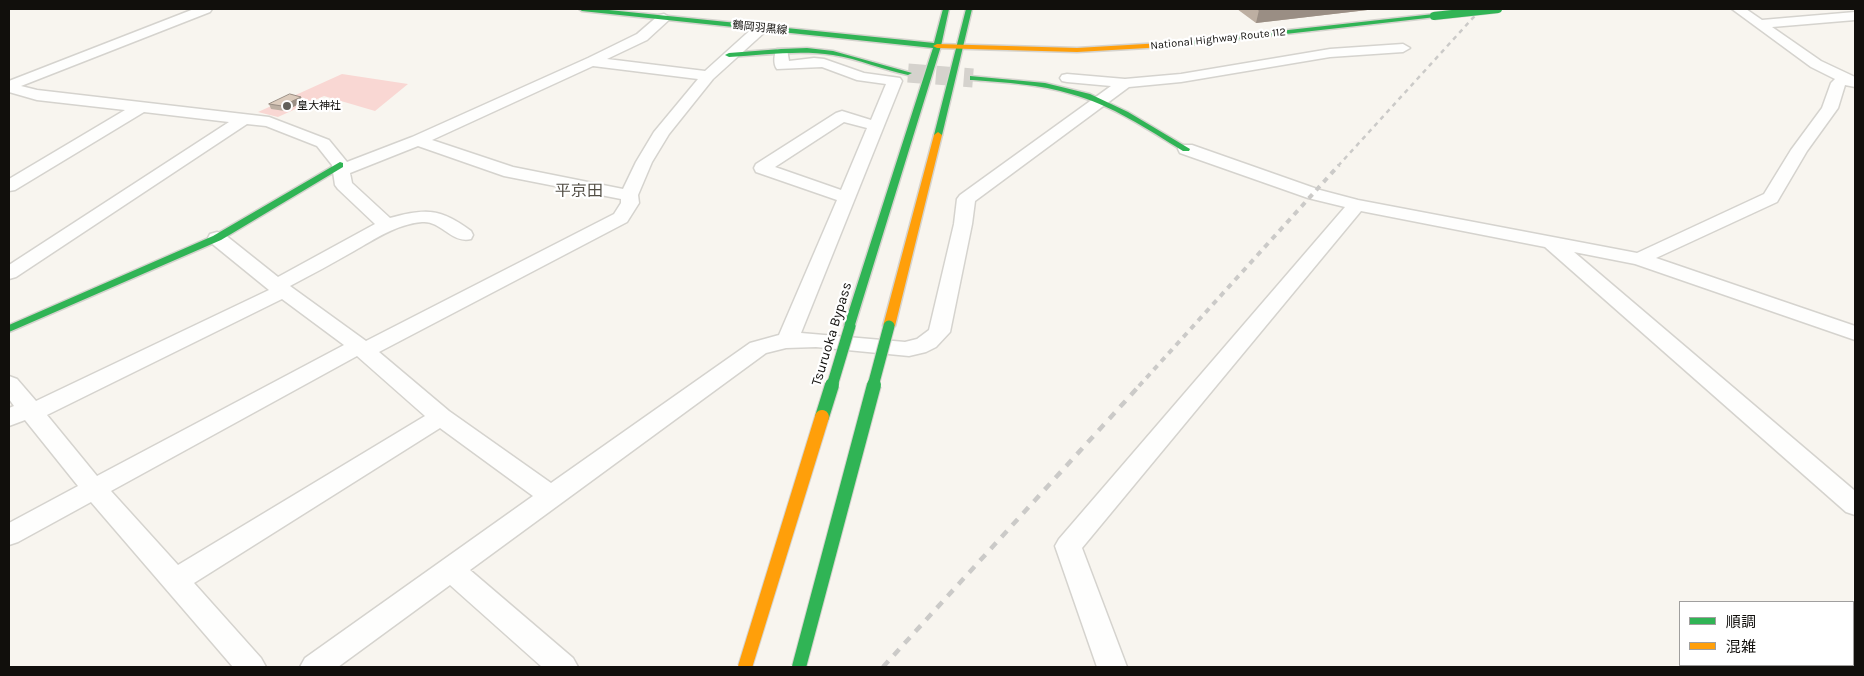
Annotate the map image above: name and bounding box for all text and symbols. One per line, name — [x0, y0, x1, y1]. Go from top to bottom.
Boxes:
street label: 鶴岡羽黒線 — [732, 19, 788, 37]
street label: National Highway Route 112 — [1150, 25, 1286, 53]
place label: 皇大神社 — [297, 99, 341, 113]
marker: 皇大神社 — [281, 100, 293, 112]
district label: 平京田 — [555, 181, 603, 201]
street label: Tsuruoka Bypass — [808, 280, 856, 388]
legend — [1679, 601, 1854, 666]
text: 順調 — [1726, 613, 1756, 631]
text: 混雑 — [1726, 638, 1756, 656]

